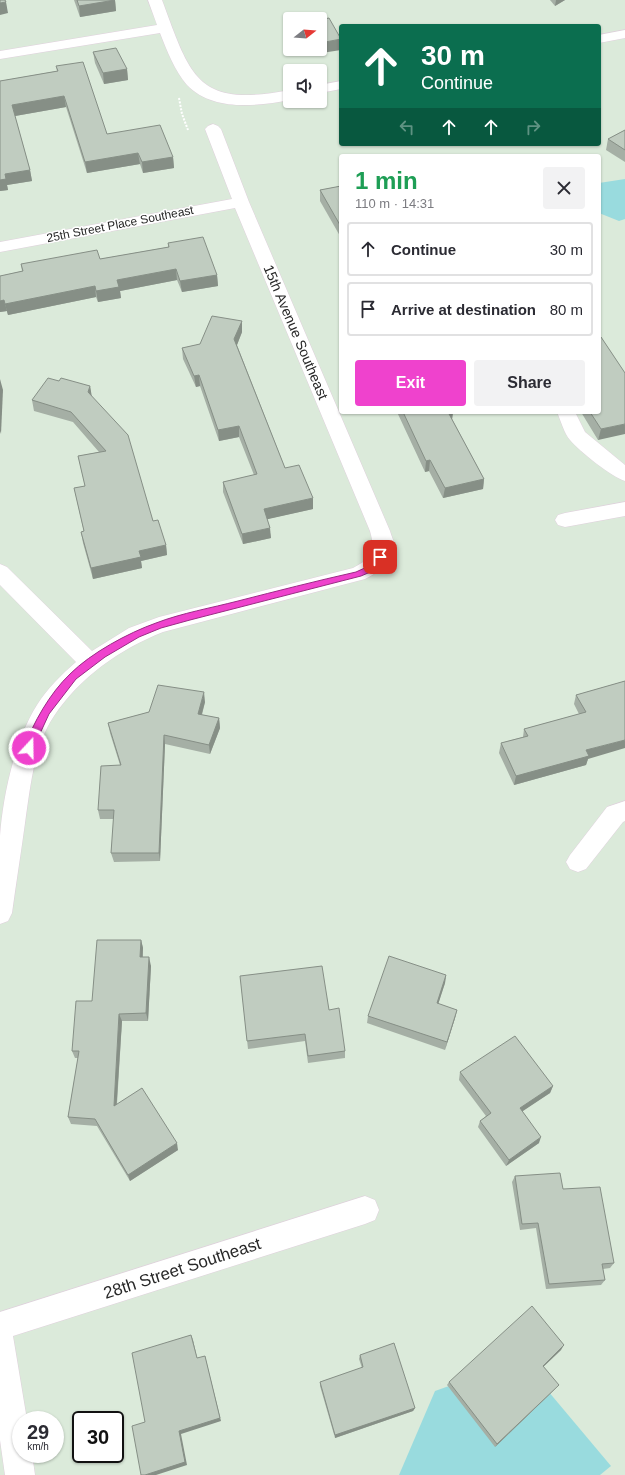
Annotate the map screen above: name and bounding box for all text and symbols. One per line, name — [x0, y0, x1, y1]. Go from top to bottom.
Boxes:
north arrow — [283, 12, 327, 56]
map controls — [283, 12, 327, 108]
icon: ahead — [355, 40, 407, 92]
text: 30 m — [421, 40, 485, 71]
button: sound — [283, 64, 327, 108]
text: Continue — [421, 73, 493, 93]
icon: left — [396, 116, 418, 138]
icon: ahead — [438, 116, 460, 138]
icon: ahead — [480, 116, 502, 138]
icon: right — [522, 116, 544, 138]
text: 1 min — [355, 167, 418, 194]
button: close — [543, 167, 585, 209]
text: 110 m · 14:31 — [355, 196, 434, 211]
street label: 25th Street Place Southeast — [45, 203, 195, 245]
icon: ahead — [357, 238, 379, 260]
text: Continue — [391, 241, 456, 258]
text: 30 m — [550, 241, 583, 258]
street label: 15th Avenue Southeast — [260, 262, 332, 402]
icon: arrive — [357, 298, 379, 320]
text: Arrive at destination — [391, 301, 536, 318]
text: 80 m — [550, 301, 583, 318]
button: Exit — [355, 360, 466, 406]
button: Share — [474, 360, 585, 406]
pin — [363, 540, 397, 574]
icon: arrive — [369, 546, 391, 568]
position arrow — [8, 727, 50, 769]
street label: 28th Street Southeast — [101, 1234, 264, 1303]
speed limit sign: 30 — [72, 1411, 124, 1463]
text: 29 — [27, 1421, 49, 1443]
text: km/h — [27, 1441, 49, 1452]

